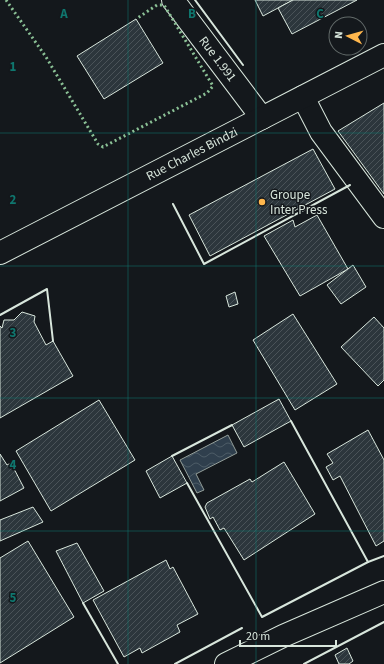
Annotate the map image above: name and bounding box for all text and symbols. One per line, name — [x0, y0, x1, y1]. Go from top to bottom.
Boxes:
text: A — [59, 5, 68, 23]
text: B — [188, 5, 196, 23]
text: C — [316, 5, 324, 23]
north arrow — [328, 16, 368, 56]
text: N — [331, 31, 346, 39]
street label: Rue 1.991 — [195, 33, 241, 86]
text: 1 — [10, 58, 17, 76]
street label: Rue Charles Bindzi — [143, 123, 241, 185]
place label: Groupe Inter Press — [270, 186, 328, 219]
text: 2 — [10, 191, 17, 209]
marker: Groupe Inter Press — [257, 197, 267, 207]
text: 3 — [10, 324, 17, 342]
text: 4 — [10, 456, 17, 474]
text: 5 — [10, 589, 17, 607]
scale bar — [240, 622, 336, 648]
text: 20 m — [246, 628, 270, 645]

